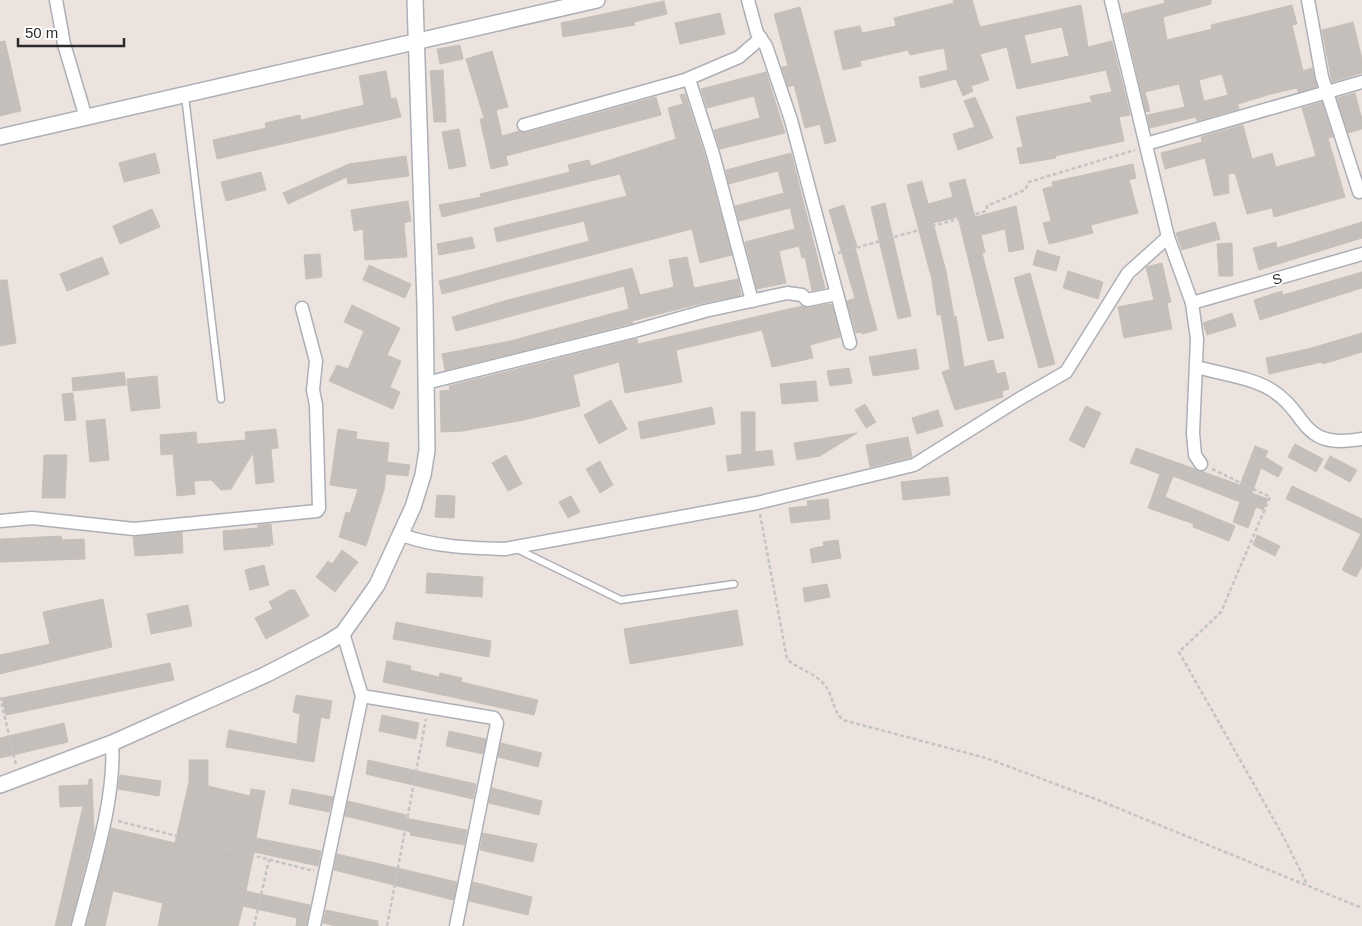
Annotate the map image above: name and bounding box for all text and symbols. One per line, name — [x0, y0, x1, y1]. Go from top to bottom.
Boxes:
scale bar — [18, 15, 124, 47]
text: 50 m — [25, 24, 58, 41]
street label: S — [1270, 270, 1284, 288]

